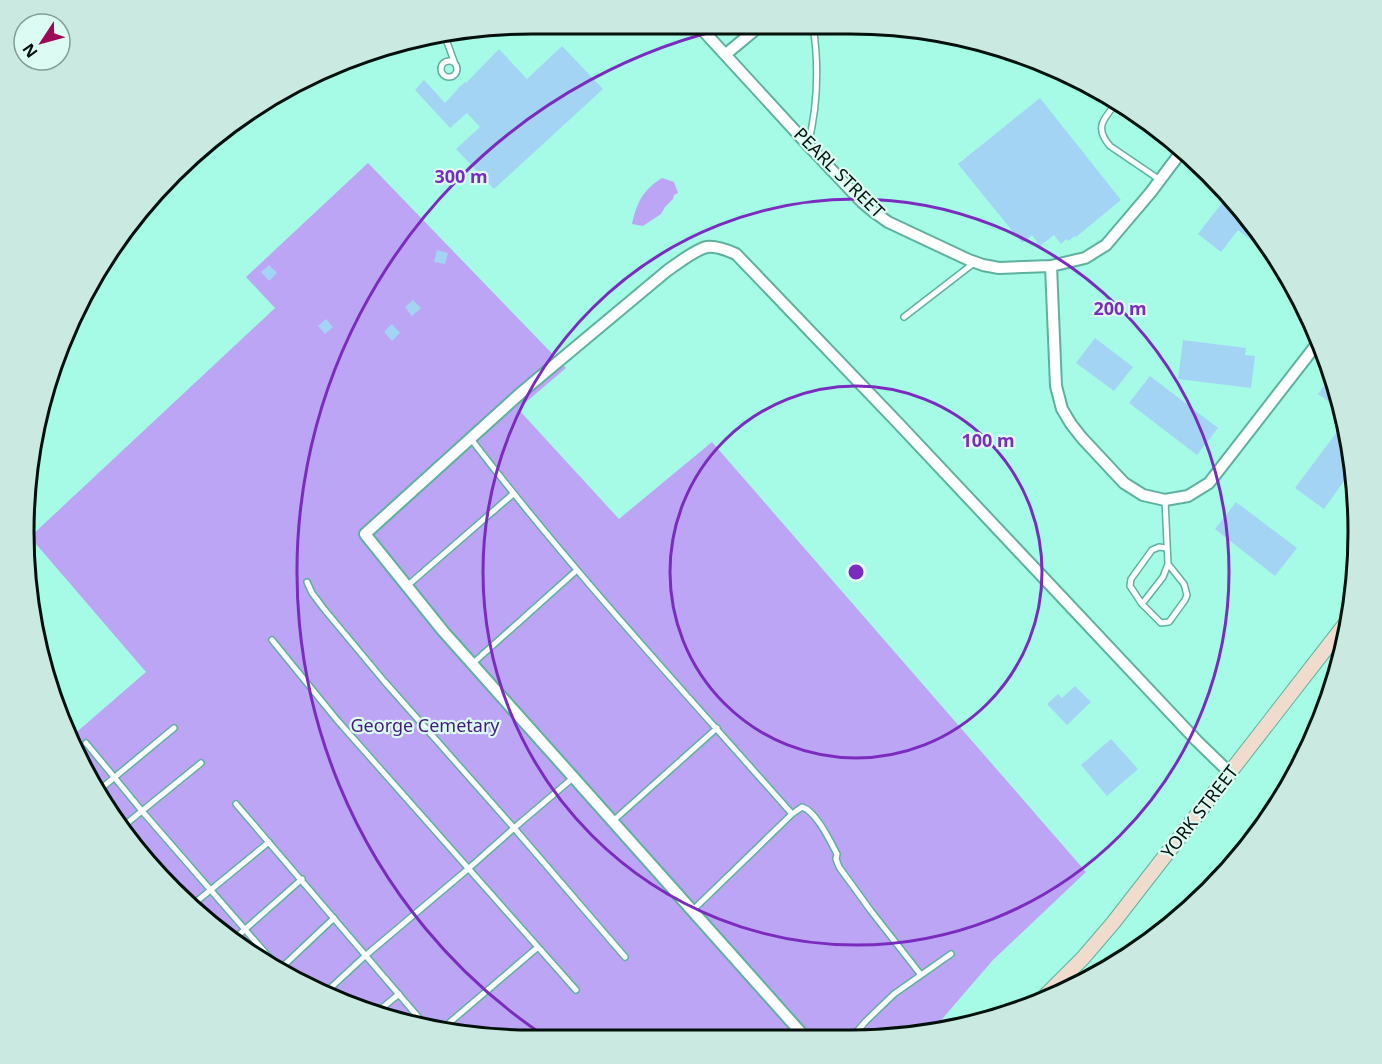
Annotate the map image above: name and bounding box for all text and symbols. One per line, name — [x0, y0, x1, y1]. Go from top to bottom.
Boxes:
north arrow — [12, 12, 72, 72]
text: N — [17, 39, 43, 63]
street label: PEARL STREET — [789, 122, 890, 223]
text: 300 m — [434, 164, 488, 188]
text: 200 m — [1093, 296, 1147, 320]
text: 100 m — [961, 428, 1015, 452]
centre of rings — [846, 562, 866, 582]
park label: George Cemetary — [350, 713, 500, 737]
street label: YORK STREET — [1155, 760, 1243, 863]

